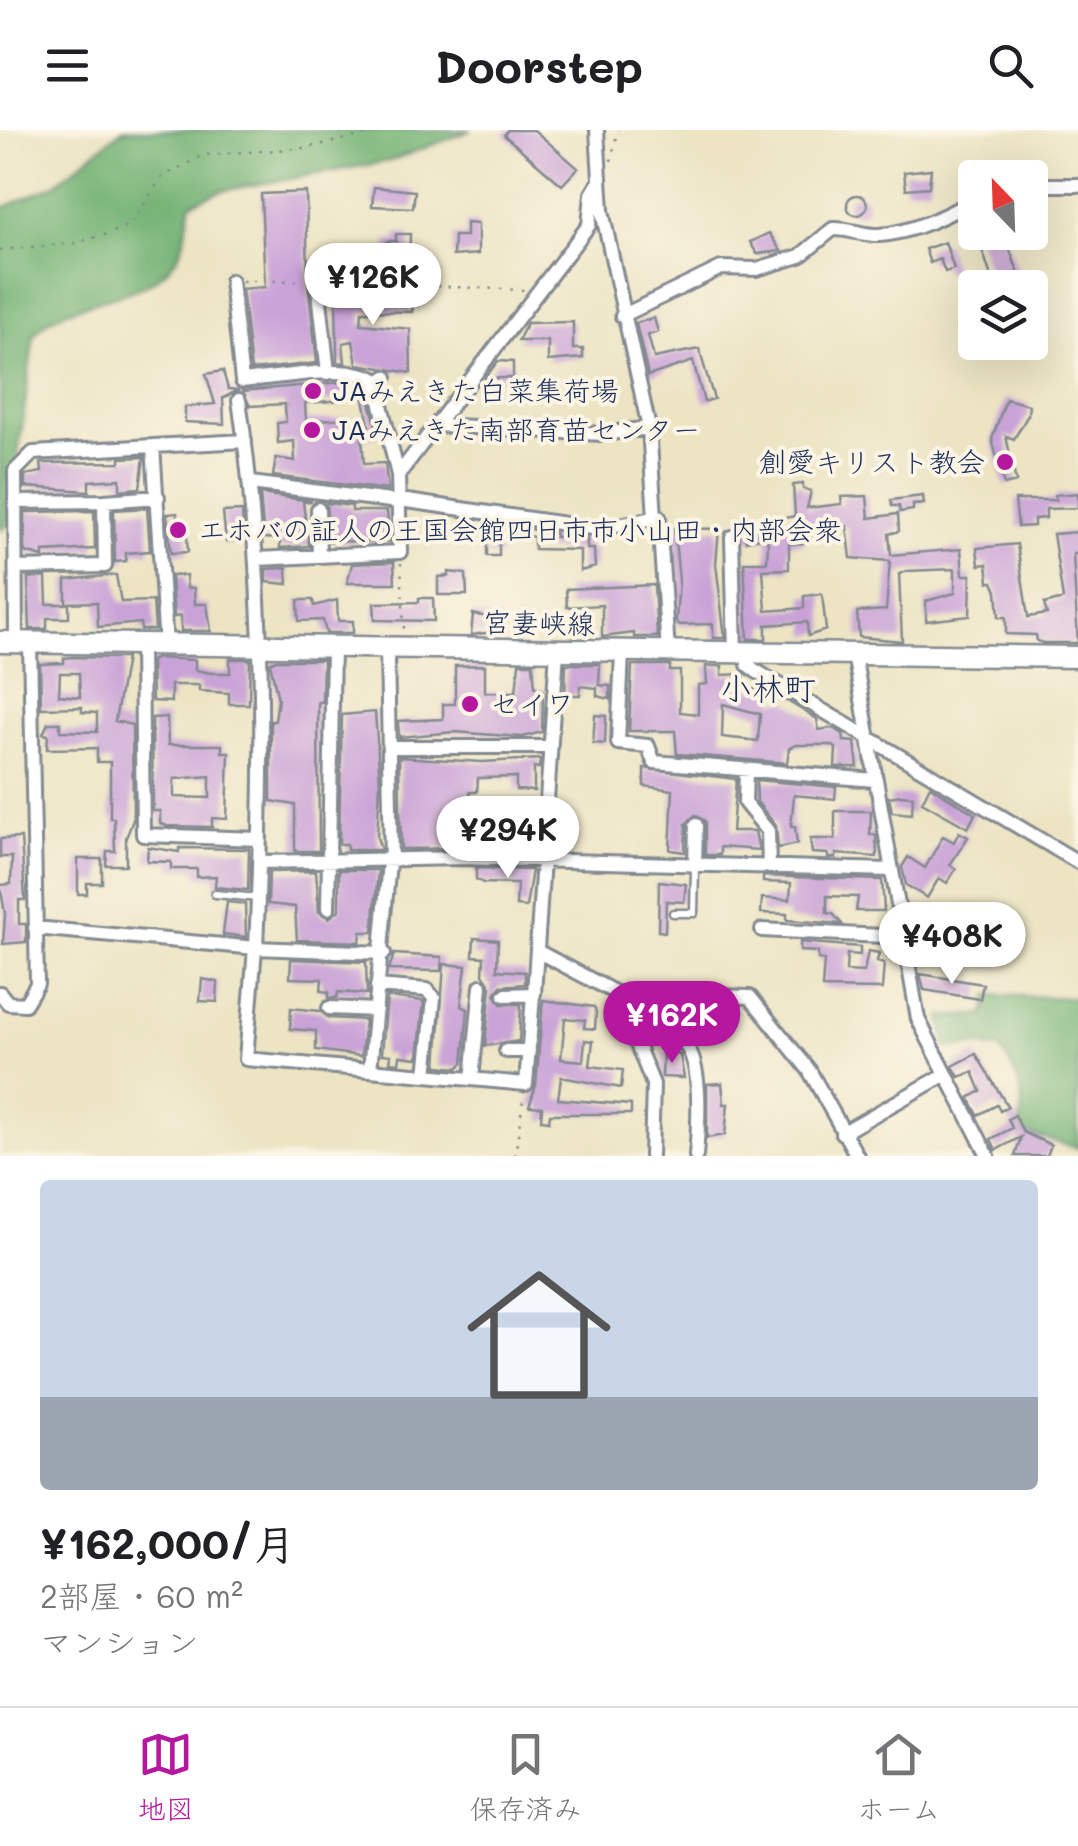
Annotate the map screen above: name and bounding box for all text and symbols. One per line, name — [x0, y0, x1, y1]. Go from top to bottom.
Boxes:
text: Doorstep — [435, 36, 643, 94]
icon: menu — [40, 38, 95, 93]
icon: search — [983, 38, 1038, 93]
north arrow — [958, 160, 1048, 250]
map controls — [958, 160, 1048, 360]
pin: ¥126K — [303, 243, 443, 328]
text: ¥126K — [326, 254, 420, 296]
button: layers — [958, 270, 1048, 360]
place label: JAみえきた白菜集荷場 — [333, 372, 619, 408]
marker: JAみえきた白菜集荷場 — [302, 380, 324, 402]
place label: JAみえきた南部育苗センター — [332, 411, 701, 447]
marker: JAみえきた南部育苗センター — [301, 419, 323, 441]
place label: 創愛キリスト教会 — [759, 443, 985, 479]
marker: 創愛キリスト教会 — [994, 451, 1016, 473]
place label: エホバの証人の王国会館四日市市小山田・内部会衆 — [198, 511, 842, 547]
marker: エホバの証人の王国会館四日市市小山田・内部会衆 — [167, 519, 189, 541]
street label: 宮妻峡線 — [483, 603, 595, 641]
district label: 小林町 — [720, 666, 816, 708]
place label: セイワ — [490, 685, 574, 721]
marker: セイワ — [459, 693, 481, 715]
pin: ¥294K — [438, 796, 578, 881]
text: ¥294K — [458, 807, 558, 849]
pin: ¥408K — [882, 902, 1022, 987]
text: ¥408K — [901, 913, 1003, 955]
pin: ¥162K — [602, 981, 742, 1066]
text: ¥162K — [625, 992, 719, 1034]
icon: home — [449, 1245, 629, 1425]
text: ¥162,000/月 — [40, 1515, 295, 1570]
text: 2部屋 · 60 m² — [40, 1574, 243, 1616]
text: マンション — [40, 1620, 199, 1662]
tab: 地図 — [138, 1727, 194, 1827]
tab: 保存済み — [470, 1727, 582, 1827]
tab: ホーム — [857, 1727, 940, 1827]

